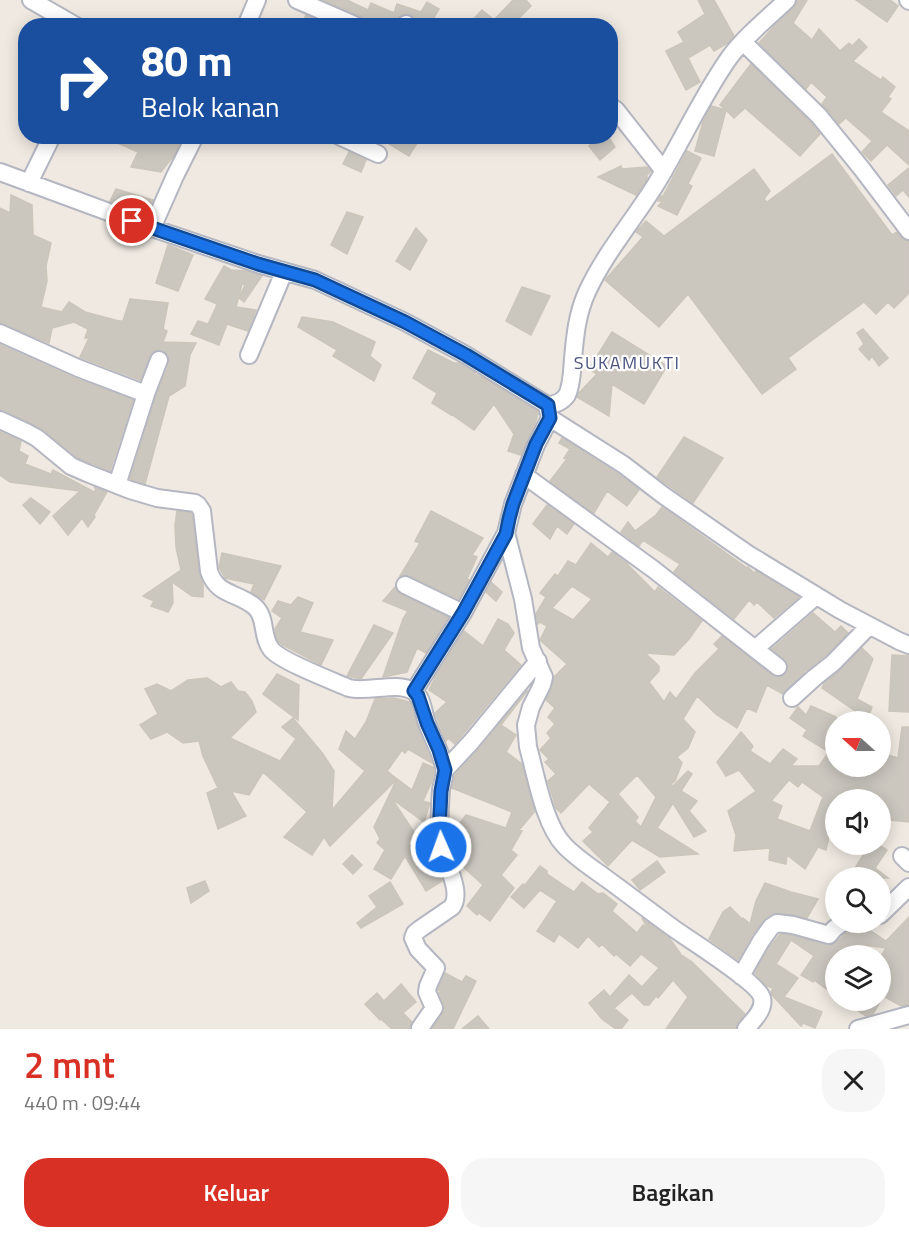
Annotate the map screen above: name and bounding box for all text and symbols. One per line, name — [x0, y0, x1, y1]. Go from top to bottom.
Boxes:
text: 80 m — [141, 28, 233, 92]
icon: right — [42, 42, 120, 120]
text: Belok kanan — [141, 86, 280, 127]
pin — [106, 195, 157, 246]
icon: arrive — [115, 204, 148, 237]
district label: SUKAMUKTI — [574, 349, 680, 376]
north arrow — [825, 711, 891, 777]
map controls — [825, 711, 891, 1011]
button: sound — [825, 789, 891, 855]
position arrow — [409, 815, 473, 879]
button: search — [825, 867, 891, 933]
button: layers — [825, 945, 891, 1011]
text: 2 mnt — [24, 1037, 115, 1092]
button: close — [822, 1049, 885, 1112]
text: 440 m · 09:44 — [24, 1087, 141, 1118]
button: Keluar — [24, 1158, 449, 1227]
button: Bagikan — [461, 1158, 885, 1227]

